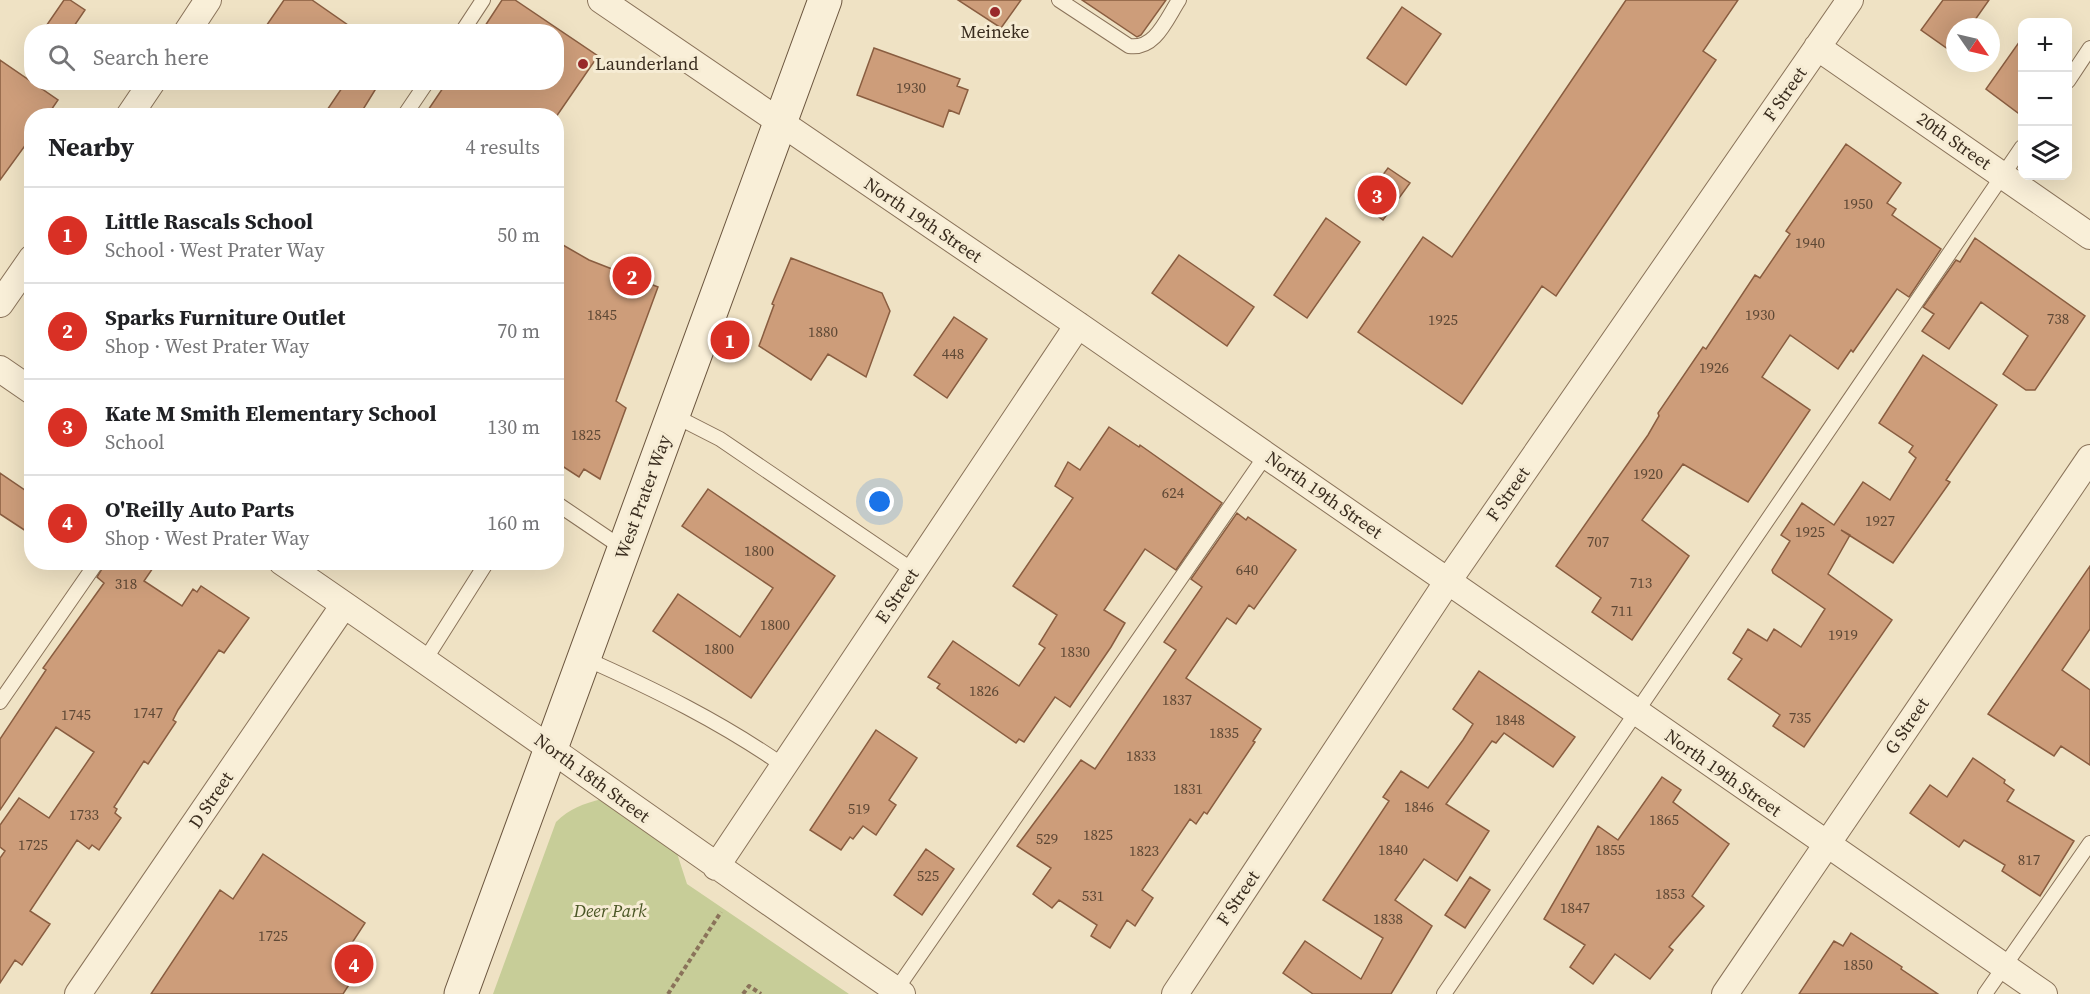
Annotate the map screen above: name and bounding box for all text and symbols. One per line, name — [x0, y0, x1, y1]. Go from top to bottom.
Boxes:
marker: Meineke — [988, 5, 1002, 19]
north arrow — [1946, 18, 2000, 72]
map controls — [2018, 18, 2072, 180]
button: + — [2018, 18, 2072, 72]
place label: Meineke — [961, 19, 1030, 44]
search box — [24, 24, 564, 90]
icon: search — [45, 41, 78, 74]
text: Search here — [93, 42, 209, 72]
place label: Launderland — [595, 51, 698, 76]
marker: Launderland — [576, 57, 590, 71]
street label: F Street — [1757, 61, 1812, 126]
button: − — [2018, 72, 2072, 126]
house number: 1930 — [896, 77, 926, 98]
street label: 20th Street — [1912, 106, 1997, 175]
button: layers — [2018, 126, 2072, 180]
text: Nearby — [48, 129, 134, 165]
text: 4 results — [465, 133, 540, 161]
street label: North 19th Street — [859, 171, 987, 268]
pin: 3 — [1358, 172, 1396, 218]
house number: 1950 — [1843, 193, 1873, 214]
text: Little Rascals School — [105, 206, 313, 236]
text: 1 — [62, 221, 73, 249]
text: 50 m — [497, 221, 540, 249]
house number: 1940 — [1795, 232, 1825, 253]
text: School · West Prater Way — [105, 236, 324, 264]
pin: 2 — [612, 254, 652, 298]
text: Sparks Furniture Outlet — [105, 302, 345, 332]
house number: 1845 — [587, 304, 617, 325]
house number: 1930 — [1745, 304, 1775, 325]
house number: 738 — [2047, 308, 2069, 329]
house number: 1925 — [1428, 309, 1458, 330]
text: 2 — [62, 317, 73, 345]
text: 70 m — [497, 317, 540, 345]
pin: 1 — [710, 318, 750, 362]
house number: 1880 — [808, 321, 838, 342]
text: Shop · West Prater Way — [105, 332, 309, 360]
house number: 448 — [942, 343, 964, 364]
house number: 1926 — [1699, 357, 1729, 378]
text: Kate M Smith Elementary School — [105, 398, 437, 428]
text: 3 — [62, 413, 73, 441]
text: 130 m — [487, 413, 540, 441]
house number: 1825 — [571, 424, 601, 445]
text: School — [105, 428, 165, 456]
street label: West Prater Way — [608, 430, 677, 562]
street label: North 19th Street — [1261, 445, 1388, 544]
street label: F Street — [1480, 461, 1535, 526]
house number: 1920 — [1633, 463, 1663, 484]
house number: 624 — [1162, 482, 1185, 503]
your location — [865, 487, 894, 516]
text: O'Reilly Auto Parts — [105, 494, 294, 524]
text: 4 — [62, 509, 73, 537]
text: 160 m — [487, 509, 540, 537]
house number: 1927 — [1865, 510, 1895, 531]
house number: 1925 — [1795, 521, 1825, 542]
text: Shop · West Prater Way — [105, 524, 309, 552]
house number: 707 — [1587, 531, 1609, 552]
house number: 1800 — [744, 540, 774, 561]
house number: 640 — [1236, 559, 1258, 580]
street label: E Street — [869, 563, 924, 628]
house number: 713 — [1630, 572, 1652, 593]
house number: 318 — [115, 573, 137, 594]
house number: 711 — [1611, 600, 1633, 621]
house number: 1800 — [760, 614, 790, 635]
house number: 1919 — [1828, 624, 1858, 645]
house number: 1800 — [704, 638, 734, 659]
house number: 1830 — [1060, 641, 1090, 662]
house number: 1826 — [969, 680, 999, 701]
house number: 1837 — [1162, 689, 1192, 710]
street label: G Street — [1879, 692, 1935, 759]
house number: 1747 — [133, 702, 163, 723]
house number: 1745 — [61, 704, 91, 725]
house number: 735 — [1789, 707, 1811, 728]
house number: 1848 — [1495, 709, 1525, 730]
house number: 1835 — [1209, 722, 1239, 743]
street label: North 19th Street — [1660, 723, 1787, 822]
street label: North 18th Street — [529, 727, 655, 828]
house number: 1833 — [1126, 745, 1156, 766]
street label: D Street — [182, 766, 239, 833]
house number: 1831 — [1173, 778, 1203, 799]
house number: 1846 — [1404, 796, 1434, 817]
house number: 519 — [848, 798, 870, 819]
house number: 1733 — [69, 804, 99, 825]
house number: 1865 — [1649, 809, 1679, 830]
house number: 1825 — [1083, 824, 1113, 845]
house number: 529 — [1036, 828, 1058, 849]
house number: 1725 — [18, 834, 48, 855]
house number: 1840 — [1378, 839, 1408, 860]
house number: 1855 — [1595, 839, 1625, 860]
house number: 1823 — [1129, 840, 1159, 861]
house number: 817 — [2018, 849, 2040, 870]
house number: 525 — [917, 865, 939, 886]
street label: F Street — [1210, 865, 1265, 930]
house number: 1853 — [1655, 883, 1685, 904]
house number: 531 — [1082, 885, 1104, 906]
house number: 1847 — [1560, 897, 1590, 918]
park label: Deer Park — [572, 898, 647, 923]
house number: 1838 — [1373, 908, 1403, 929]
house number: 1725 — [258, 925, 288, 946]
pin: 4 — [334, 942, 374, 986]
house number: 1850 — [1843, 954, 1873, 975]

